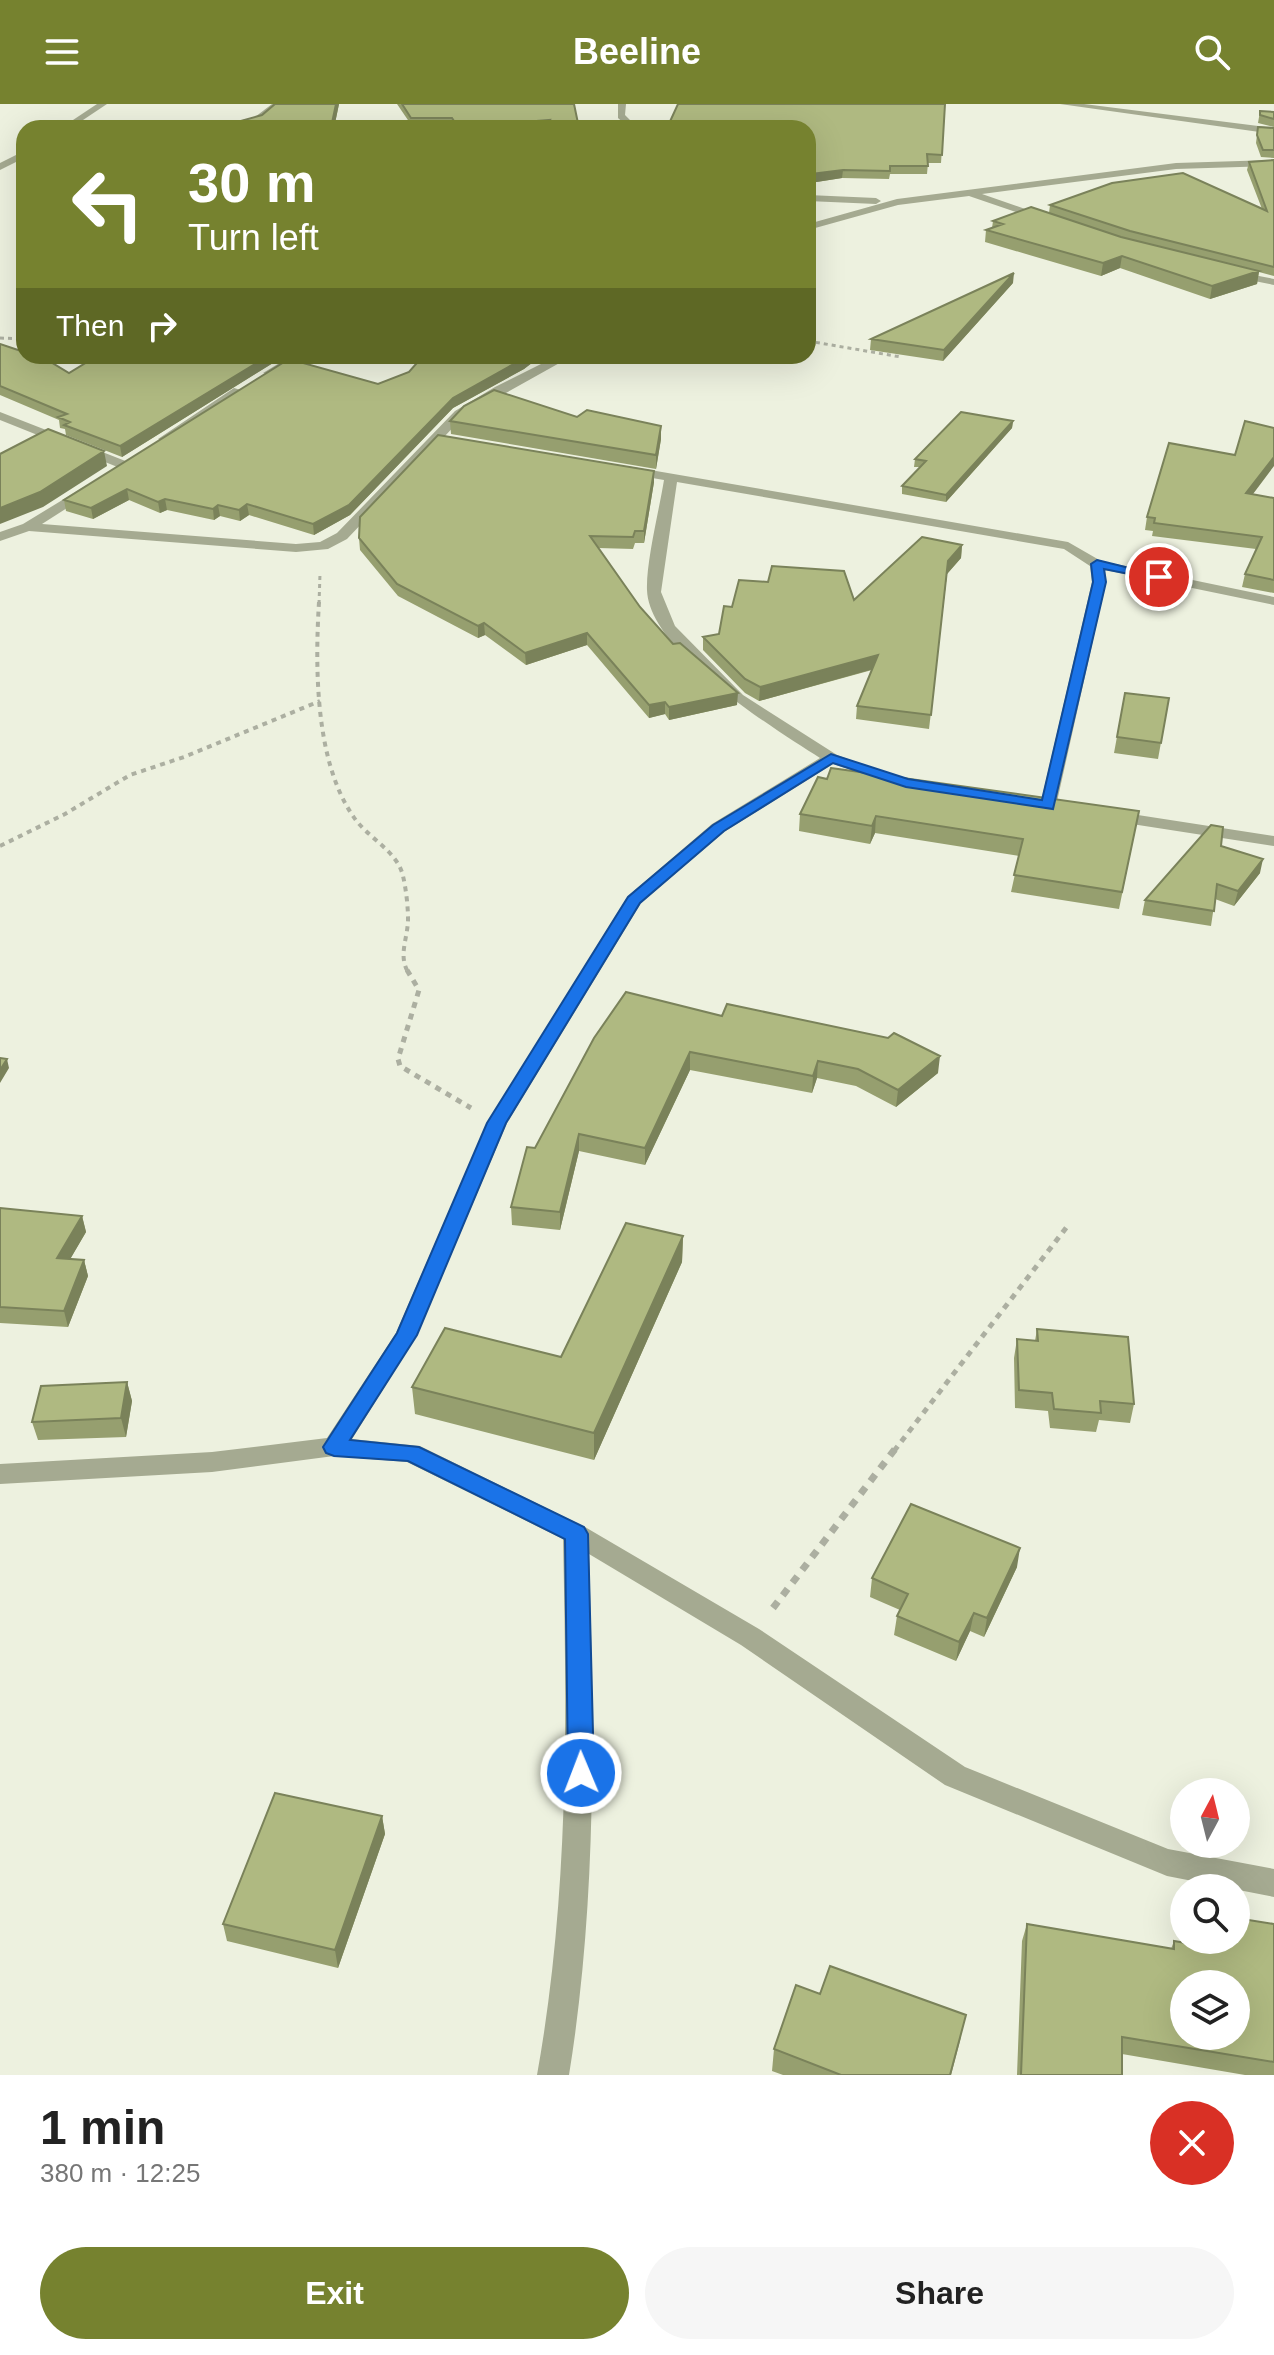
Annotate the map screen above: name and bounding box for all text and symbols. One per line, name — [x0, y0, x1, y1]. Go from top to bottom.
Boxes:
icon: menu — [40, 30, 84, 74]
icon: search — [1190, 30, 1234, 74]
text: Beeline — [573, 31, 701, 72]
text: 30 m — [188, 151, 316, 214]
icon: left — [56, 152, 160, 256]
text: Turn left — [188, 217, 319, 258]
icon: right — [140, 304, 184, 348]
text: Then — [56, 309, 124, 342]
pin — [1125, 543, 1193, 611]
icon: arrive — [1137, 555, 1181, 599]
position arrow — [539, 1731, 623, 1815]
north arrow — [1170, 1778, 1250, 1858]
map controls — [1170, 1778, 1250, 2050]
button: search — [1170, 1874, 1250, 1954]
button: layers — [1170, 1970, 1250, 2050]
text: 1 min — [40, 2101, 165, 2154]
button: close — [1150, 2101, 1234, 2185]
text: 380 m · 12:25 — [40, 2158, 200, 2188]
button: Exit — [40, 2247, 629, 2339]
button: Share — [645, 2247, 1234, 2339]

